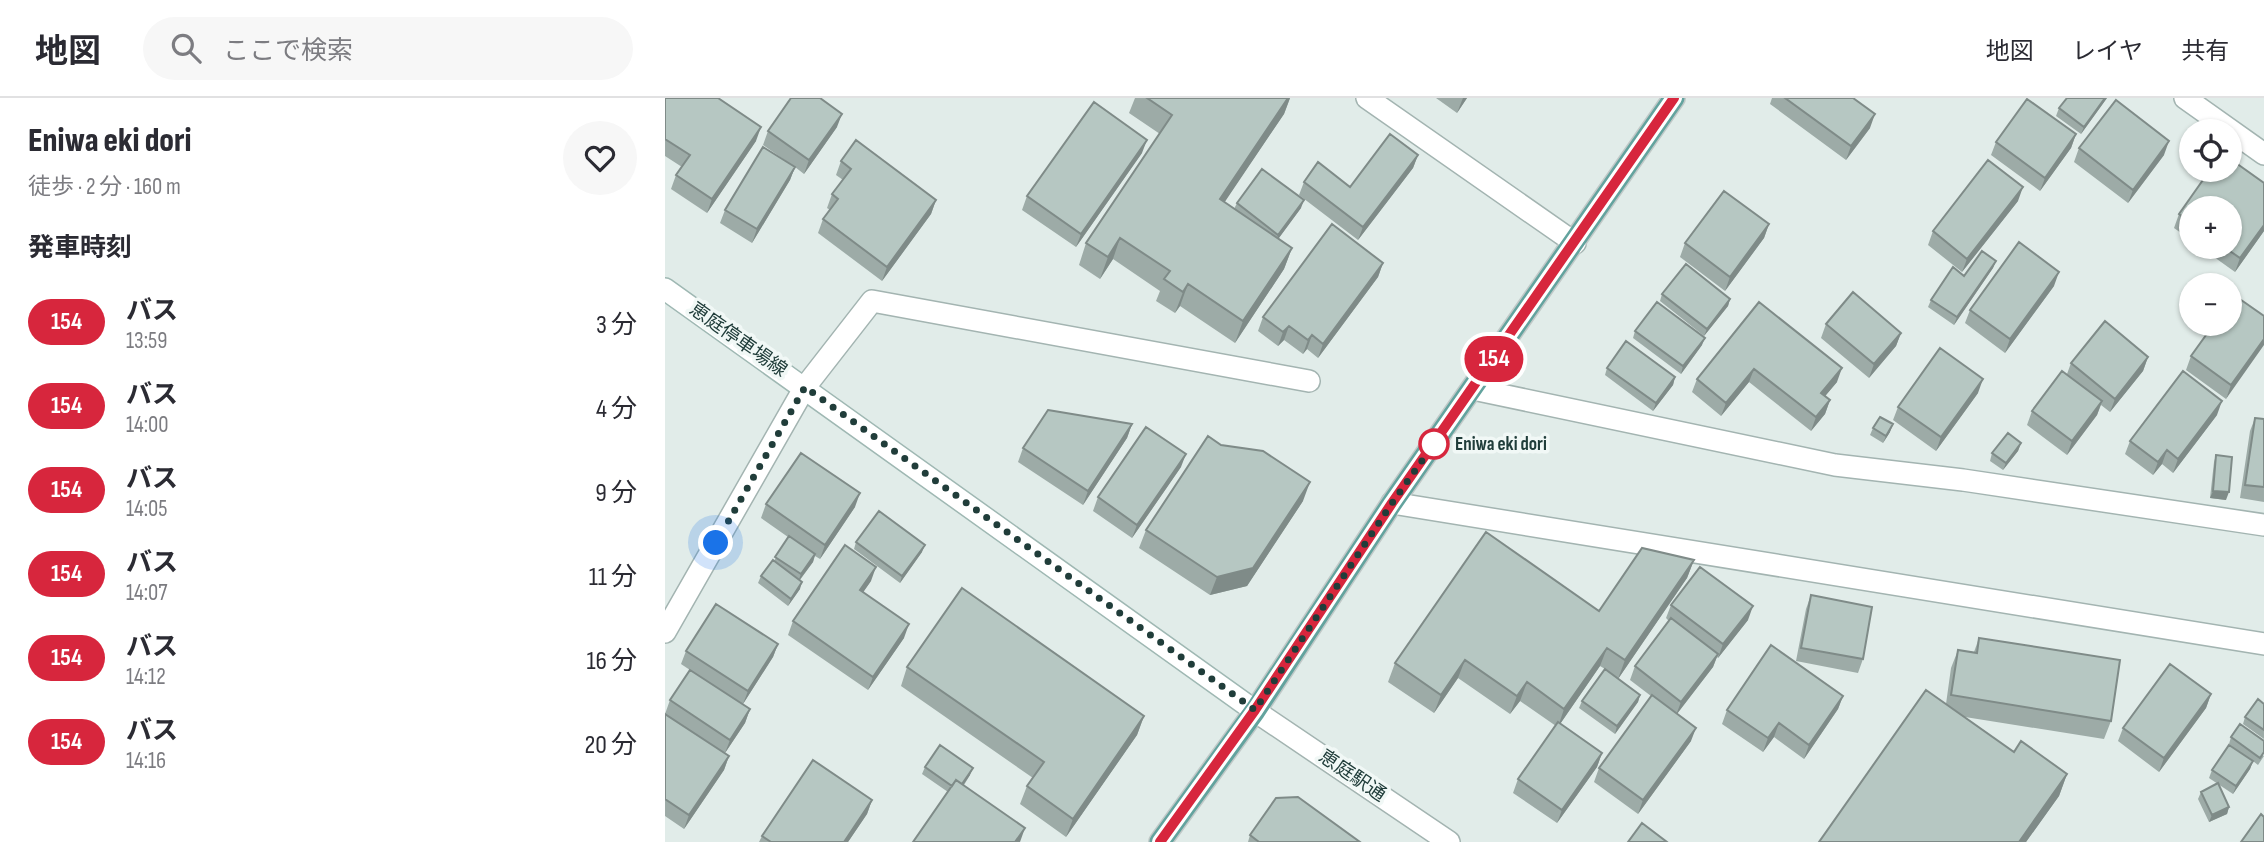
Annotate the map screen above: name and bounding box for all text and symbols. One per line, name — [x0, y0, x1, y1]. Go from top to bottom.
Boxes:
search box — [143, 17, 633, 80]
icon: search — [167, 29, 205, 67]
text: 地図 — [35, 32, 101, 72]
text: ここで検索 — [223, 36, 353, 67]
text: 地図 — [1986, 37, 2034, 66]
text: レイヤ — [2072, 37, 2143, 66]
text: 共有 — [2181, 37, 2229, 66]
map controls — [2179, 119, 2242, 336]
button: locate — [2179, 119, 2242, 182]
text: Eniwa eki dori — [28, 121, 191, 161]
button: heart — [563, 121, 637, 195]
text: 徒歩 · 2 分 · 160 m — [28, 173, 181, 201]
button: + — [2179, 196, 2242, 259]
text: 発車時刻 — [28, 233, 132, 264]
button: − — [2179, 273, 2242, 336]
text: バス — [126, 296, 178, 327]
street label: 恵庭停車場線 — [685, 298, 791, 382]
text: 154 — [51, 307, 82, 336]
text: 3 分 — [596, 310, 637, 341]
text: 13:59 — [126, 327, 167, 355]
line badge: 154 — [1454, 336, 1534, 382]
text: 154 — [1478, 344, 1510, 373]
text: バス — [126, 380, 178, 411]
text: 154 — [51, 391, 82, 420]
text: 4 分 — [596, 394, 637, 425]
text: 14:00 — [126, 411, 169, 439]
marker: Eniwa eki dori — [1419, 429, 1449, 459]
place label: Eniwa eki dori — [1455, 433, 1547, 456]
text: バス — [126, 464, 178, 495]
text: 154 — [51, 475, 82, 504]
text: 9 分 — [595, 478, 637, 509]
text: 14:05 — [126, 495, 167, 523]
your location — [698, 525, 733, 560]
text: バス — [126, 548, 178, 579]
text: 154 — [51, 559, 82, 588]
text: 11 分 — [589, 562, 637, 593]
text: 14:07 — [126, 579, 167, 607]
text: バス — [126, 632, 178, 663]
text: 154 — [51, 643, 82, 672]
text: 16 分 — [586, 646, 637, 677]
text: 14:12 — [126, 663, 166, 691]
text: バス — [126, 716, 178, 747]
text: 154 — [51, 727, 82, 756]
text: 20 分 — [585, 730, 637, 761]
street label: 恵庭駅通 — [1314, 745, 1390, 807]
text: 14:16 — [126, 747, 166, 775]

